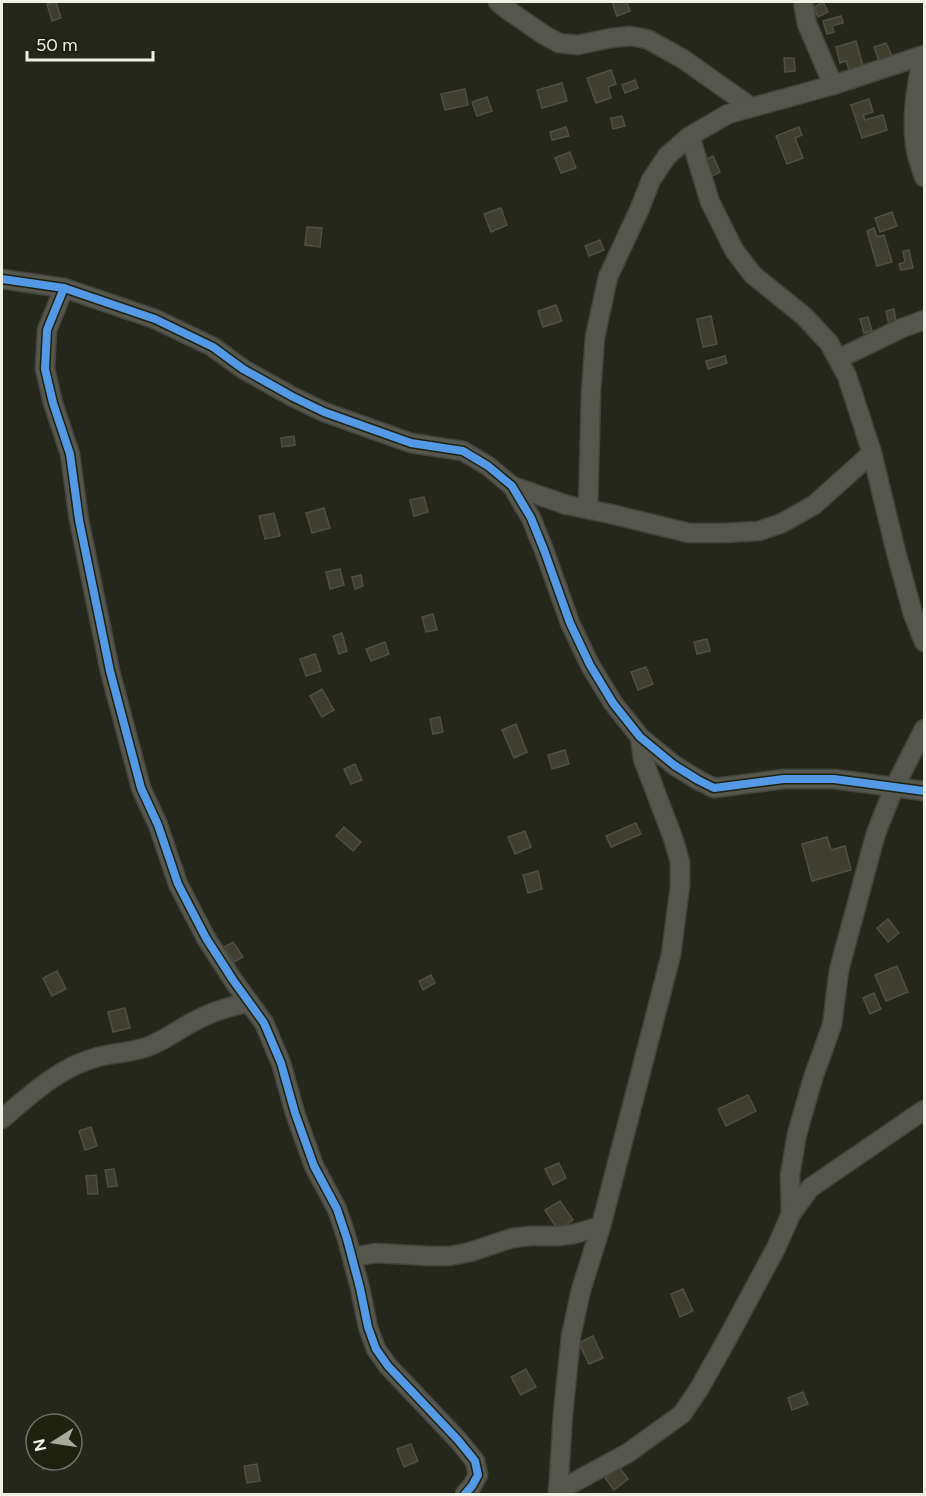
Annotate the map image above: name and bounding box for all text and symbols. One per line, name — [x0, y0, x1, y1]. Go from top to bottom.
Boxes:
scale bar — [27, 24, 153, 62]
text: 50 m — [36, 34, 78, 56]
north arrow — [24, 1412, 84, 1472]
text: N — [29, 1437, 50, 1453]

